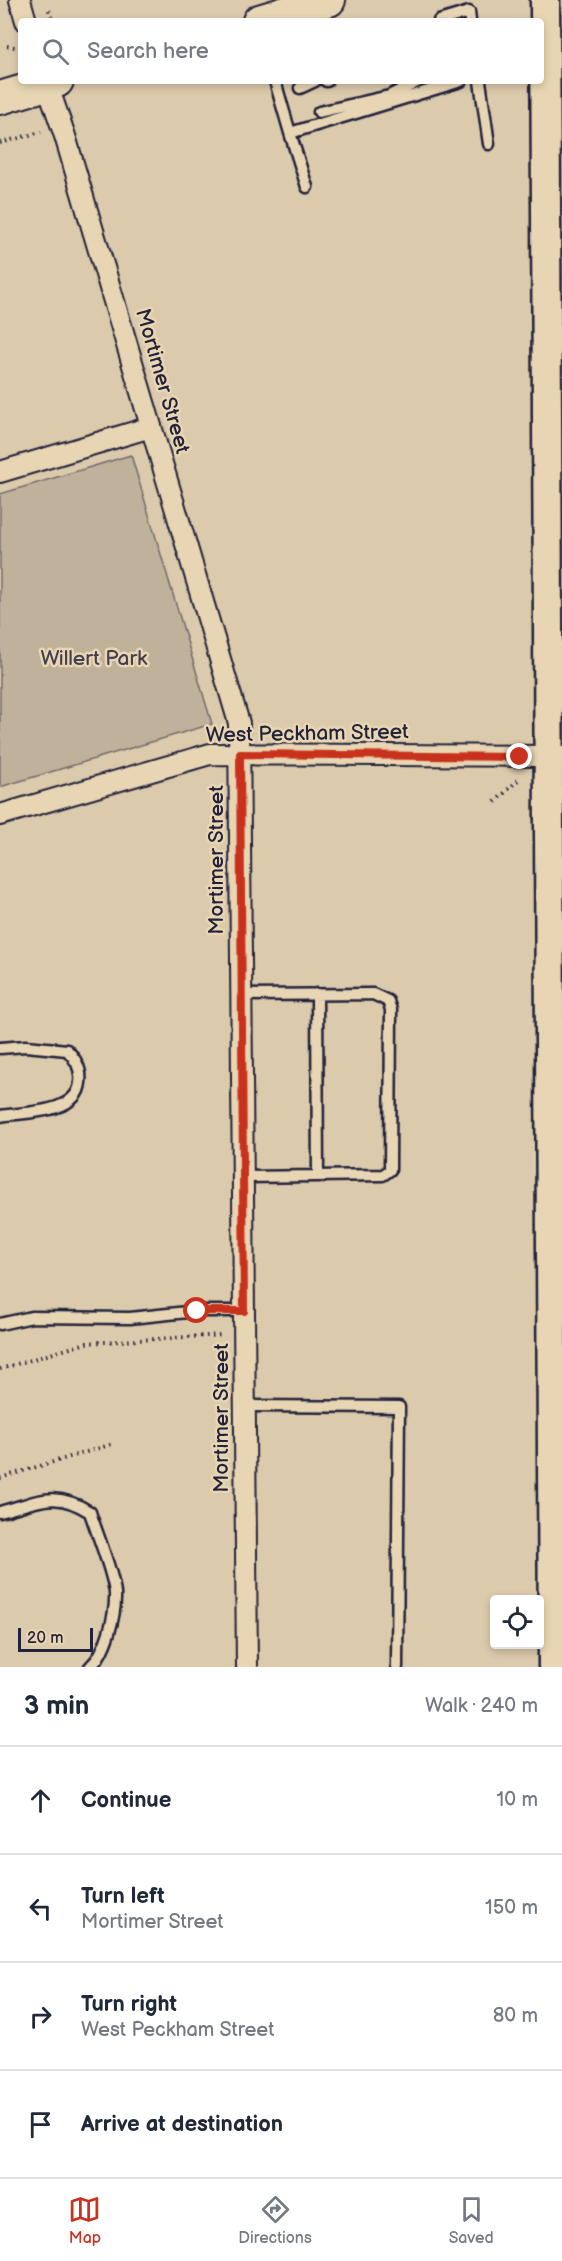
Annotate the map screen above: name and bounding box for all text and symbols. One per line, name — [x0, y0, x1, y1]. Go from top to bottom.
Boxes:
search box — [18, 18, 544, 84]
icon: search — [39, 35, 72, 68]
text: Search here — [87, 38, 209, 65]
street label: Mortimer Street — [130, 306, 195, 457]
park label: Willert Park — [41, 646, 148, 671]
street label: West Peckham Street — [205, 719, 409, 748]
route end — [506, 743, 532, 769]
street label: Mortimer Street — [204, 785, 229, 935]
route start — [183, 1297, 209, 1323]
street label: Mortimer Street — [209, 1343, 234, 1493]
map controls — [490, 1595, 544, 1649]
button: locate — [490, 1595, 544, 1649]
scale bar — [18, 1625, 93, 1652]
text: 20 m — [27, 1629, 63, 1648]
text: 3 min — [24, 1691, 89, 1722]
text: Walk · 240 m — [425, 1694, 538, 1718]
icon: ahead — [24, 1784, 57, 1817]
text: Continue — [81, 1787, 171, 1814]
text: 10 m — [497, 1788, 538, 1812]
text: Turn left — [81, 1883, 165, 1910]
icon: left — [24, 1892, 57, 1925]
text: 150 m — [485, 1896, 538, 1920]
text: Mortimer Street — [81, 1910, 223, 1934]
text: Turn right — [81, 1991, 177, 2018]
icon: right — [24, 2000, 57, 2033]
text: 80 m — [493, 2004, 538, 2028]
text: West Peckham Street — [81, 2018, 274, 2042]
icon: arrive — [24, 2108, 57, 2141]
text: Arrive at destination — [81, 2111, 283, 2138]
tab: Map — [68, 2193, 101, 2248]
tab: Directions — [238, 2193, 312, 2248]
tab: Saved — [449, 2193, 494, 2248]

